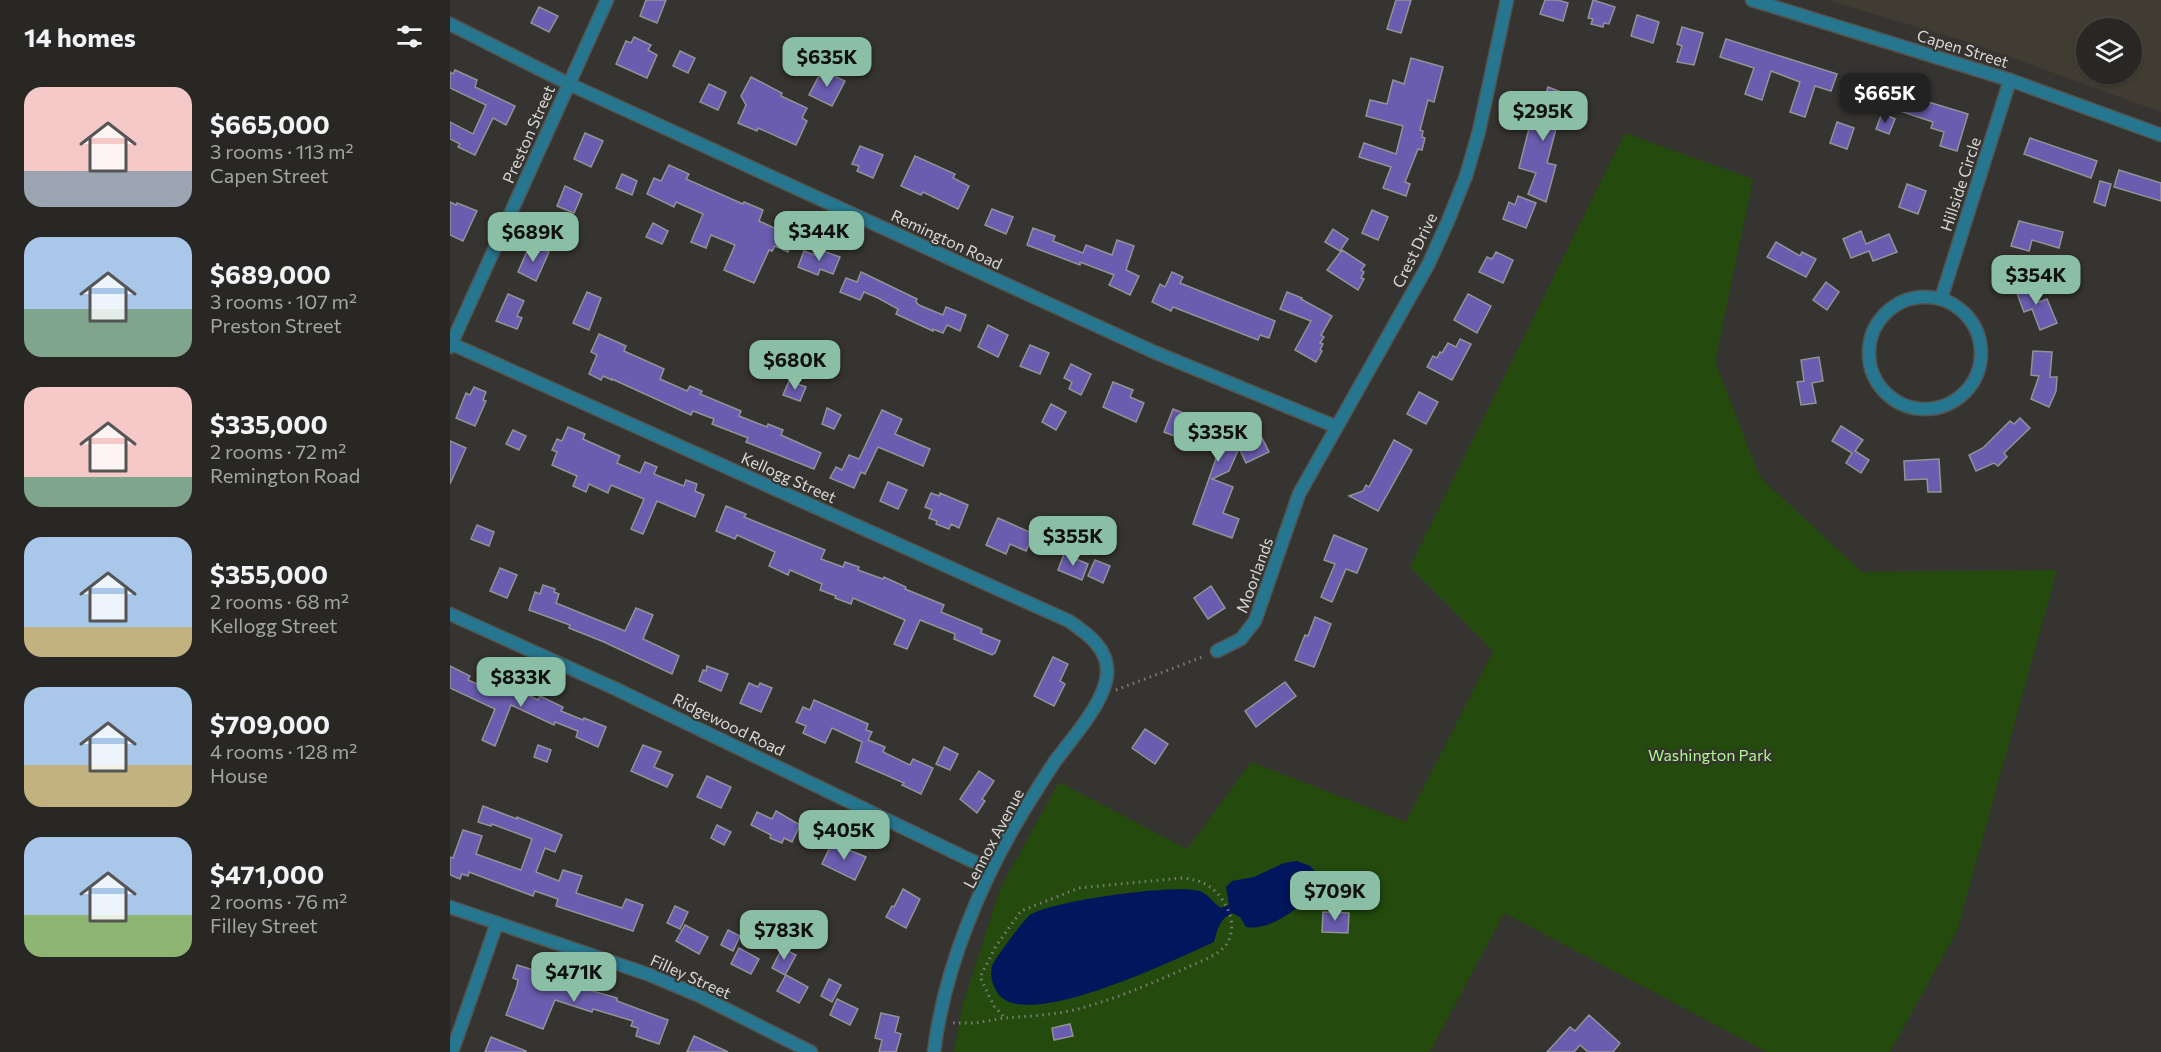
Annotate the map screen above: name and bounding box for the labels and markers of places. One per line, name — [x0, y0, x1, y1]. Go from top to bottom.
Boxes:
pin: $635K — [785, 37, 869, 88]
pin: $665K — [1843, 73, 1927, 124]
pin: $295K — [1501, 91, 1585, 142]
pin: $344K — [777, 211, 861, 262]
pin: $689K — [491, 212, 575, 263]
pin: $354K — [1994, 255, 2078, 306]
pin: $680K — [753, 340, 837, 391]
pin: $335K — [1176, 412, 1260, 463]
pin: $355K — [1031, 516, 1115, 567]
pin: $833K — [479, 657, 563, 708]
pin: $405K — [802, 810, 886, 861]
pin: $709K — [1293, 871, 1377, 922]
pin: $783K — [742, 910, 826, 961]
pin: $471K — [532, 952, 616, 1003]

